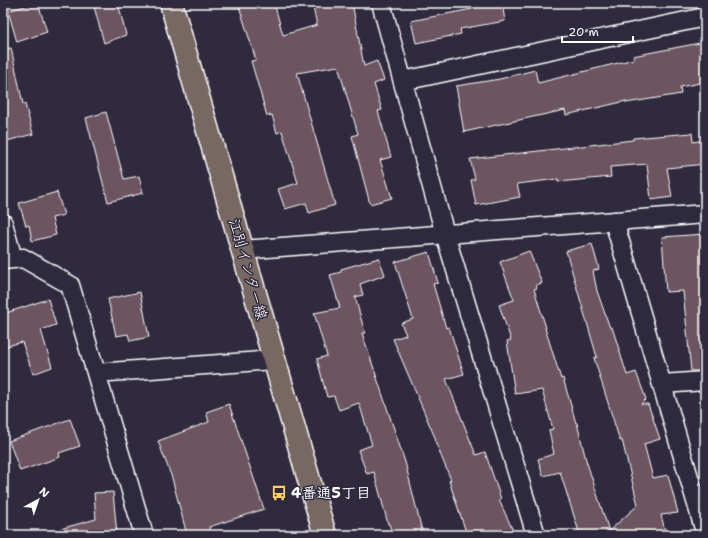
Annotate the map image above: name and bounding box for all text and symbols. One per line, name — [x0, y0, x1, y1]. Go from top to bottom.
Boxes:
scale bar — [562, 18, 633, 44]
text: 20 m — [568, 24, 599, 40]
street label: 江別インター線 — [224, 216, 272, 322]
north arrow — [18, 480, 58, 520]
place label: 4番通5丁目 — [291, 483, 371, 503]
text: N — [36, 484, 52, 501]
bus stop icon: 4番通5丁目 — [270, 484, 288, 502]

